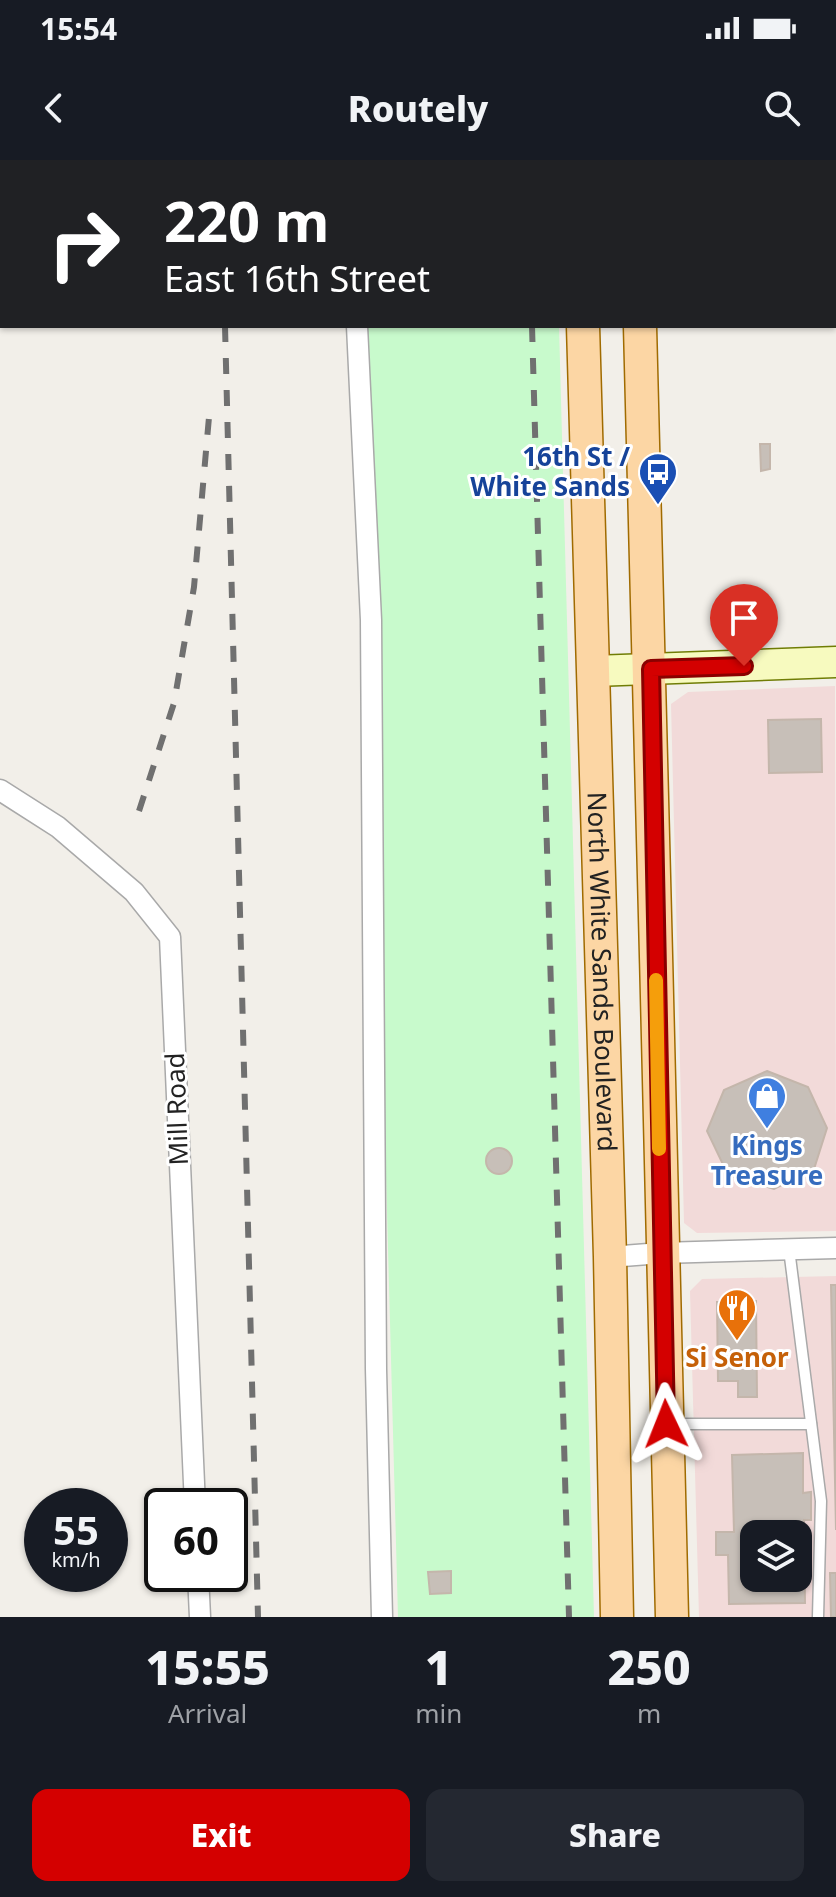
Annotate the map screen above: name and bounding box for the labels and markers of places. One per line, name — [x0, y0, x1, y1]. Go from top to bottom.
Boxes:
place label: 16th St / White Sands — [470, 438, 630, 504]
bus stop icon: 16th St / White Sands — [637, 451, 679, 506]
pin — [710, 584, 778, 666]
shop icon: Kings Treasure — [746, 1075, 788, 1130]
place label: Kings Treasure — [711, 1127, 823, 1193]
restaurant icon: Si Senor — [716, 1287, 758, 1342]
place label: Si Senor — [685, 1339, 789, 1375]

